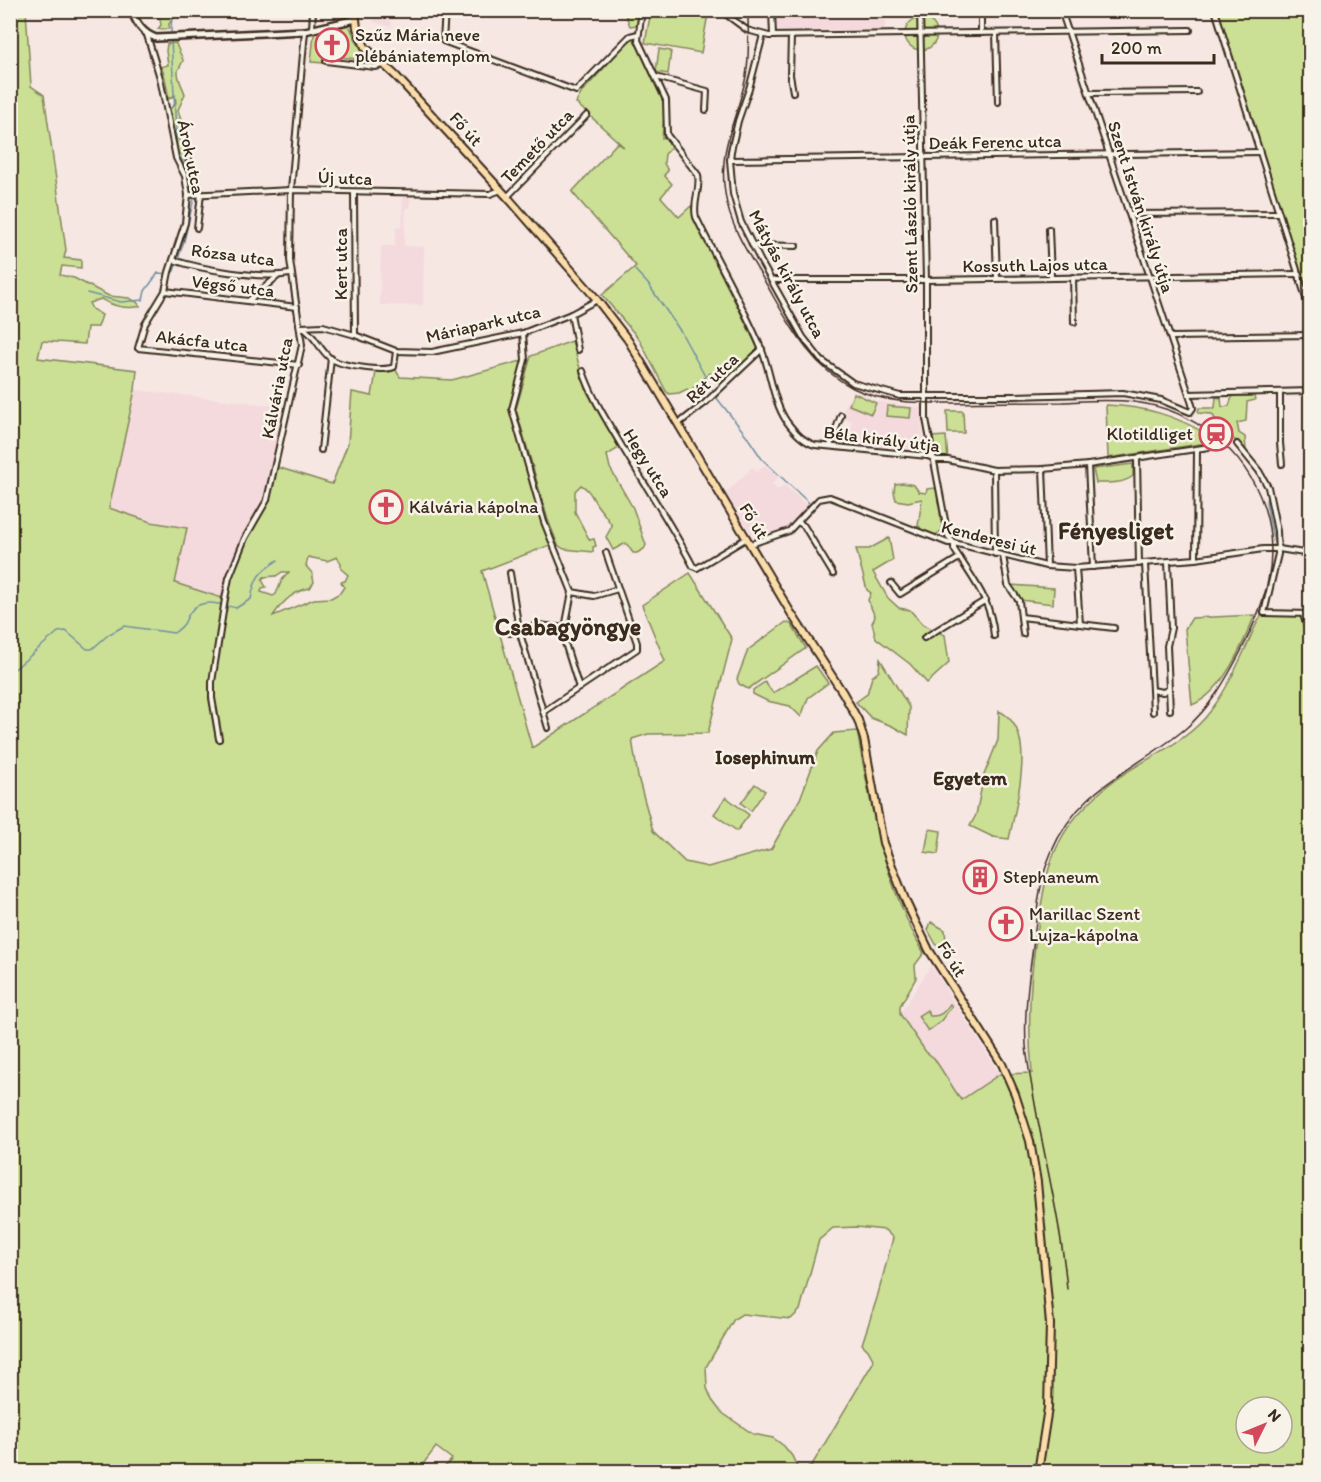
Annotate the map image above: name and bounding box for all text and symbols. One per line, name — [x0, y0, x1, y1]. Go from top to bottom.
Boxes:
place label: Szűz Mária neve plébániatemplom — [355, 24, 490, 67]
church icon: Szűz Mária neve plébániatemplom — [314, 27, 350, 63]
scale bar — [1102, 27, 1214, 65]
text: 200 m — [1111, 37, 1162, 59]
street label: Temető utca — [496, 104, 578, 188]
street label: Fő út — [445, 107, 487, 151]
street label: Szent László király útja — [897, 114, 923, 294]
street label: Árok utca — [172, 118, 210, 197]
street label: Szent István király útja — [1103, 118, 1179, 296]
street label: Deák Ferenc utca — [928, 130, 1062, 154]
street label: Új utca — [317, 166, 373, 190]
street label: Mátyás király utca — [744, 206, 830, 343]
street label: Kert utca — [330, 227, 352, 300]
street label: Rózsa utca — [190, 239, 277, 271]
street label: Kossuth Lajos utca — [962, 253, 1108, 277]
street label: Végső utca — [190, 270, 276, 302]
street label: Máriapark utca — [424, 300, 543, 348]
street label: Akácfa utca — [155, 325, 250, 357]
street label: Kálvária utca — [256, 335, 298, 441]
street label: Rét utca — [681, 348, 743, 408]
station icon: Klotildliget — [1198, 416, 1234, 452]
street label: Béla király útja — [823, 421, 942, 457]
place label: Klotildliget — [1107, 423, 1193, 445]
street label: Hegy utca — [618, 424, 678, 502]
church icon: Kálvária kápolna — [368, 489, 404, 525]
place label: Kálvária kápolna — [409, 496, 539, 518]
street label: Fő út — [734, 499, 774, 543]
street label: Kenderesi út — [939, 516, 1039, 561]
district label: Fényesliget — [1058, 516, 1174, 546]
district label: Csabagyöngye — [495, 612, 641, 642]
district label: Iosephinum — [715, 745, 816, 770]
district label: Egyetem — [933, 766, 1007, 791]
building icon: Stephaneum — [962, 859, 998, 895]
place label: Stephaneum — [1003, 866, 1100, 888]
place label: Marillac Szent Lujza-kápolna — [1029, 903, 1140, 946]
church icon: Marillac Szent Lujza-kápolna — [988, 906, 1024, 942]
street label: Fő út — [932, 937, 972, 981]
north arrow — [1234, 1395, 1294, 1455]
text: N — [1264, 1405, 1285, 1426]

